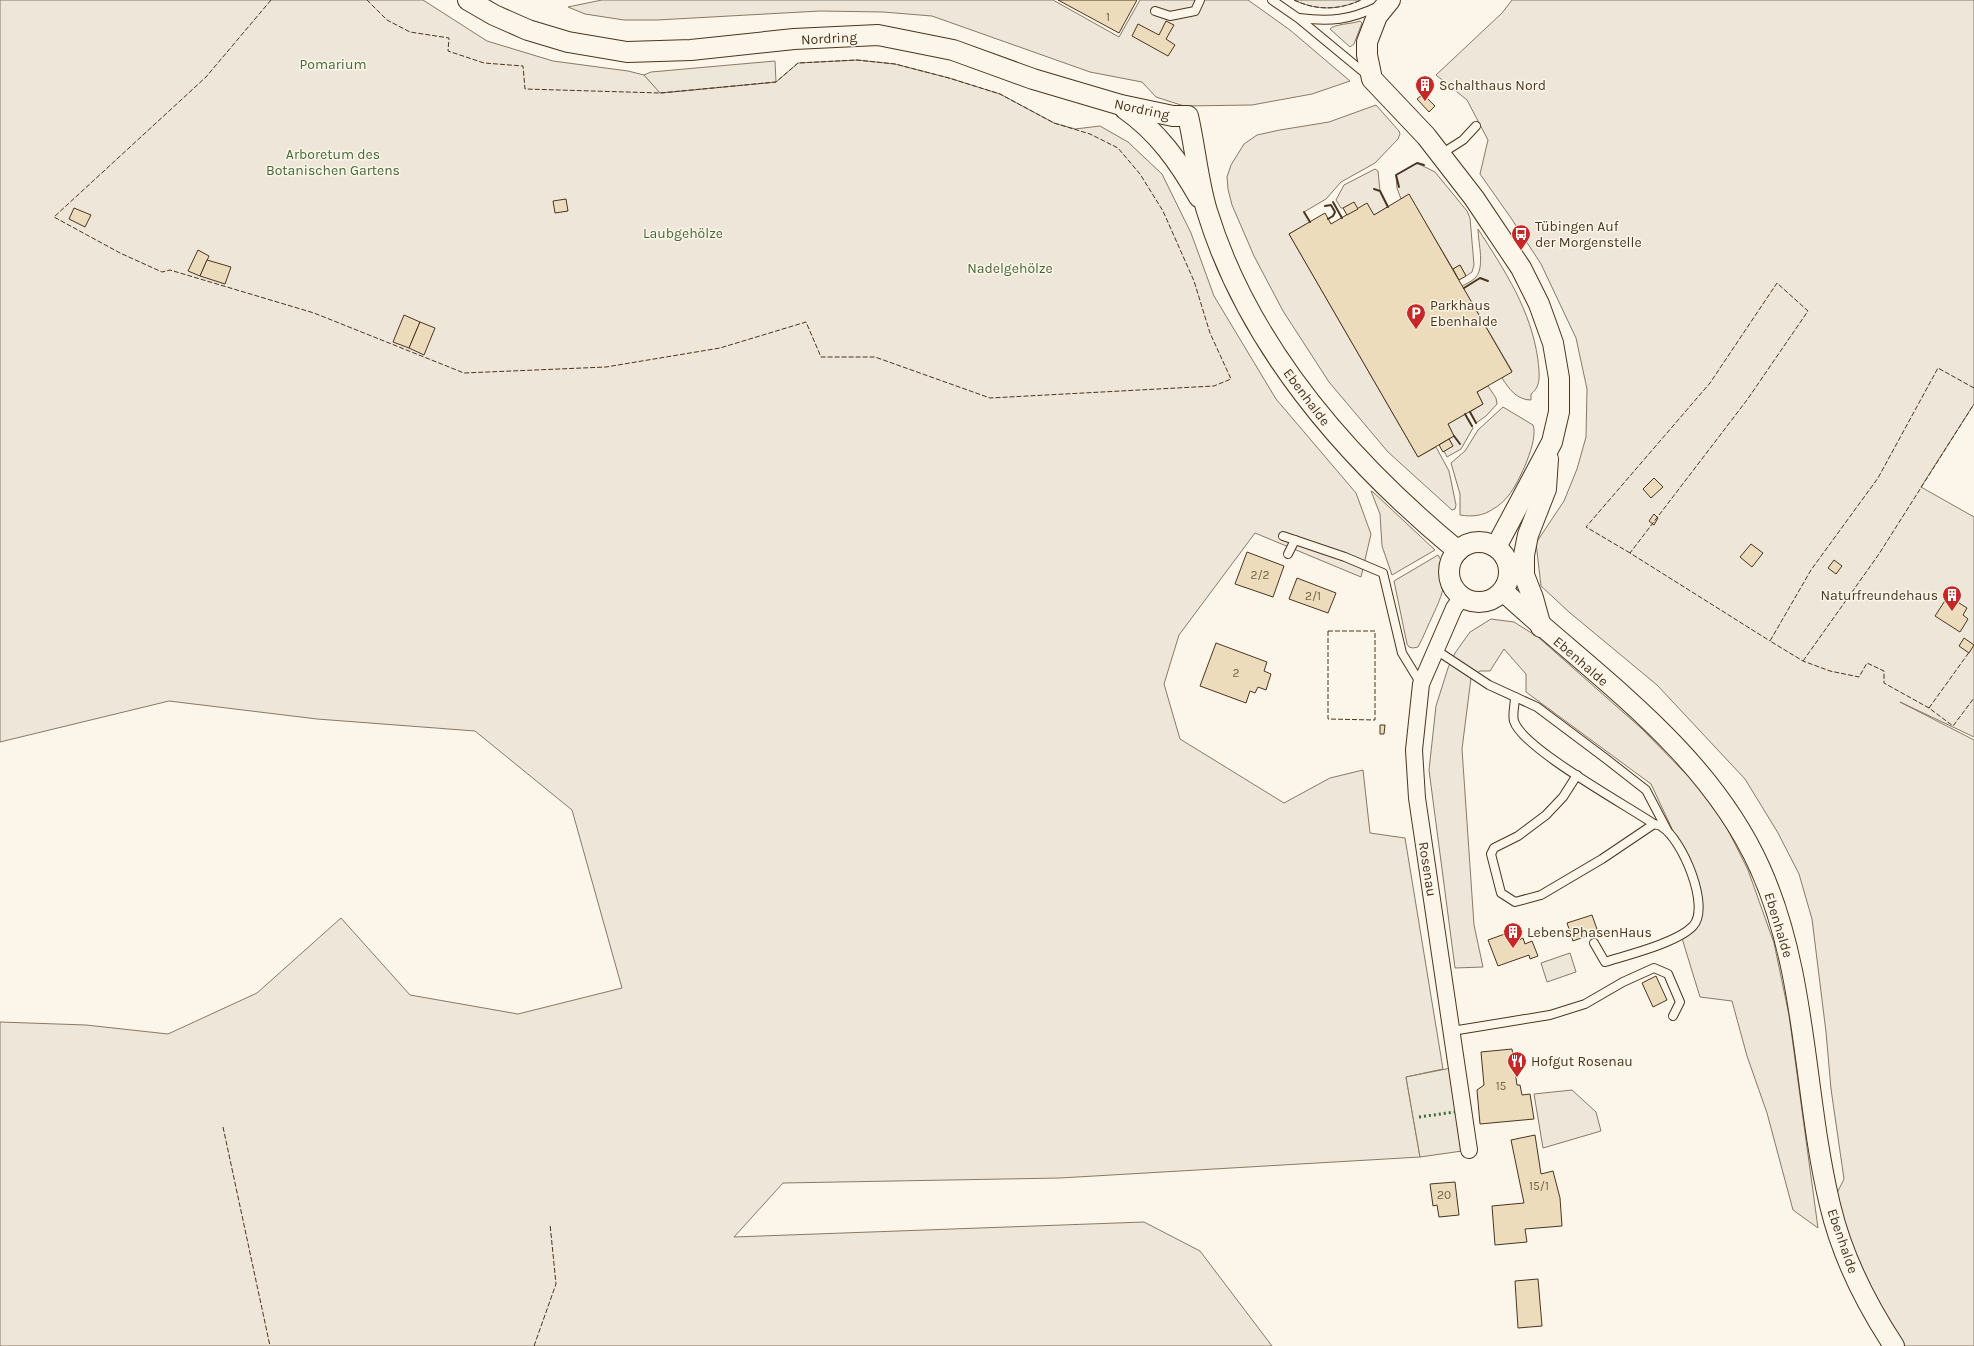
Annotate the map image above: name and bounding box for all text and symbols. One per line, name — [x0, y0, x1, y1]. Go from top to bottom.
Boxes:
house number: 1 — [1106, 10, 1110, 24]
street label: Nordring — [801, 29, 858, 48]
park label: Pomarium — [299, 56, 367, 73]
building icon: Schalthaus Nord — [1414, 74, 1436, 102]
place label: Schalthaus Nord — [1439, 77, 1546, 94]
street label: Nordring — [1113, 95, 1171, 124]
park label: Arboretum des Botanischen Gartens — [266, 146, 400, 179]
place label: Tübingen Auf der Morgenstelle — [1535, 218, 1642, 251]
bus stop icon: Tübingen Auf der Morgenstelle — [1510, 223, 1532, 251]
park label: Laubgehölze — [643, 225, 723, 242]
park label: Nadelgehölze — [967, 260, 1053, 277]
place label: Parkhaus Ebenhalde — [1430, 297, 1497, 330]
parking icon: Parkhaus Ebenhalde — [1405, 302, 1427, 330]
street label: Ebenhalde — [1280, 365, 1334, 429]
house number: 2/2 — [1250, 568, 1270, 582]
building icon: Naturfreundehaus — [1941, 584, 1963, 612]
place label: Naturfreundehaus — [1820, 587, 1938, 604]
house number: 2/1 — [1305, 589, 1321, 603]
street label: Ebenhalde — [1550, 633, 1612, 690]
house number: 2 — [1233, 666, 1240, 680]
street label: Rosenau — [1415, 840, 1440, 898]
street label: Ebenhalde — [1761, 890, 1796, 960]
building icon: LebensPhasenHaus — [1502, 921, 1524, 949]
place label: LebensPhasenHaus — [1527, 924, 1652, 941]
restaurant icon: Hofgut Rosenau — [1506, 1050, 1528, 1078]
place label: Hofgut Rosenau — [1531, 1053, 1633, 1070]
house number: 15 — [1496, 1079, 1507, 1093]
house number: 15/1 — [1529, 1179, 1549, 1193]
house number: 20 — [1437, 1188, 1451, 1202]
street label: Ebenhalde — [1824, 1207, 1862, 1276]

